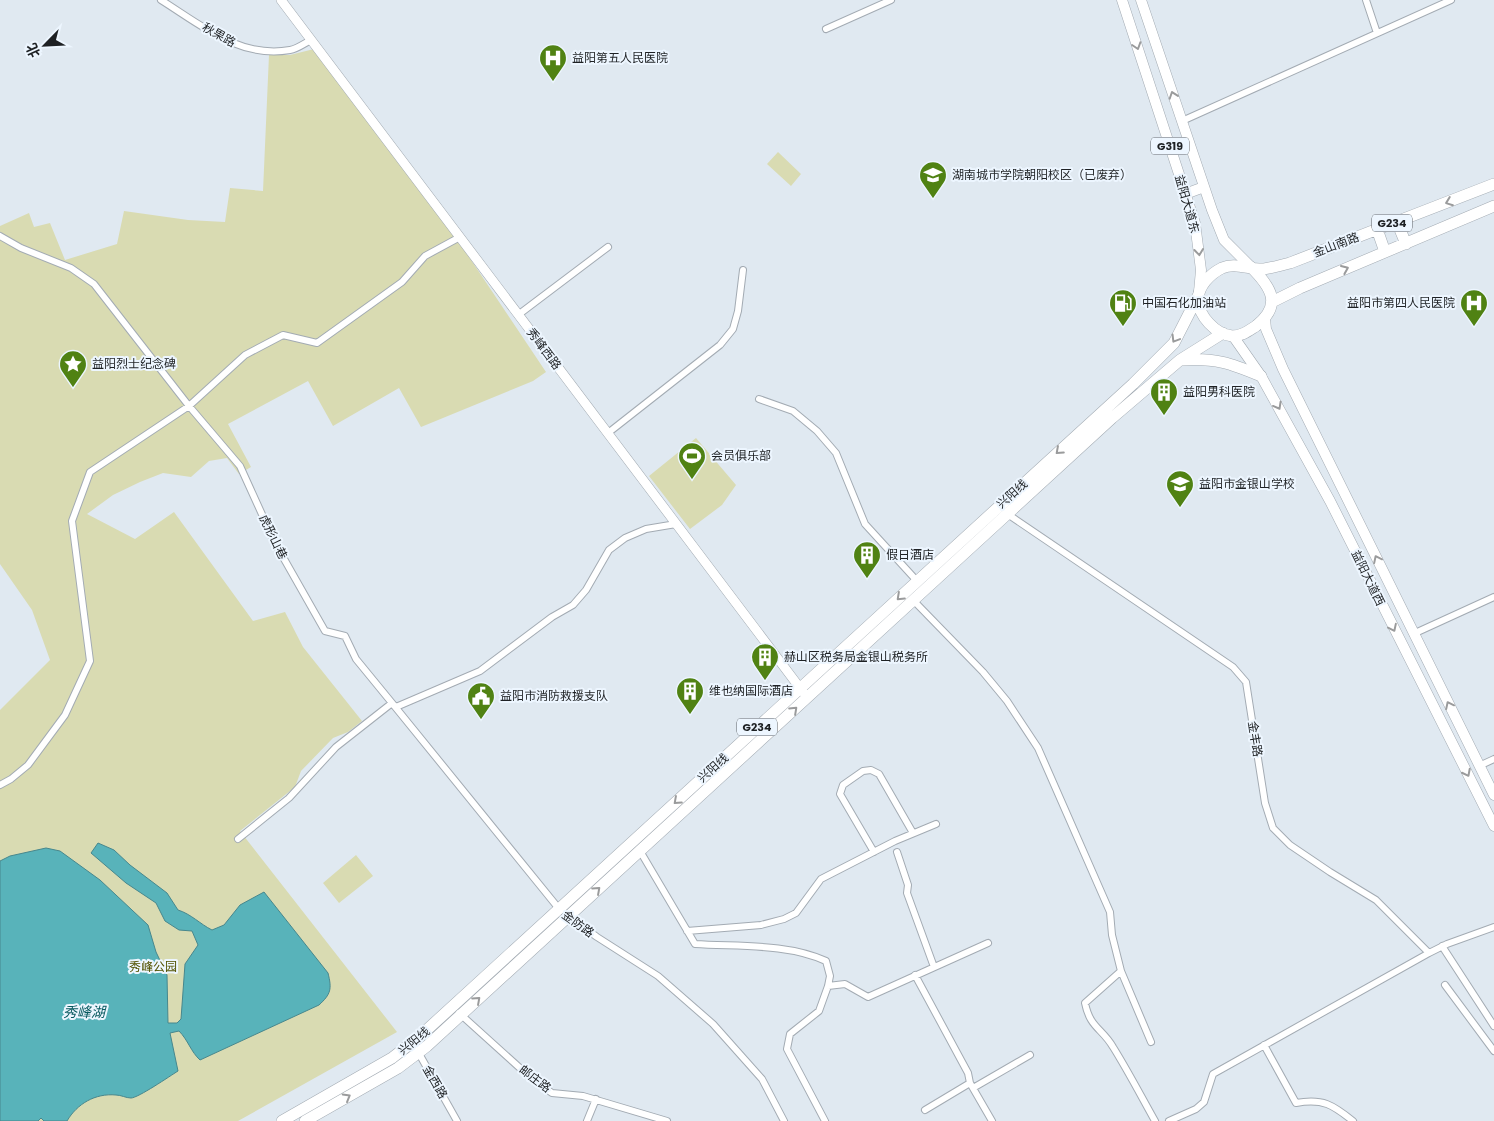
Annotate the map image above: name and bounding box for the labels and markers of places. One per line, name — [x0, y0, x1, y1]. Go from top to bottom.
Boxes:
hospital icon: 益阳第五人民医院 — [538, 43, 568, 82]
place label: 益阳第五人民医院 — [572, 49, 668, 66]
school or university icon: 湖南城市学院朝阳校区（已废弃） — [918, 160, 948, 199]
place label: 湖南城市学院朝阳校区（已废弃） — [952, 166, 1132, 183]
fuel station icon: 中国石化加油站 — [1108, 288, 1138, 327]
hospital icon: 益阳市第四人民医院 — [1459, 288, 1489, 327]
place label: 中国石化加油站 — [1142, 294, 1226, 311]
place label: 益阳市第四人民医院 — [1347, 294, 1455, 311]
place icon: 益阳烈士纪念碑 — [58, 349, 88, 388]
place label: 益阳烈士纪念碑 — [92, 355, 176, 372]
building icon: 益阳男科医院 — [1149, 377, 1179, 416]
place label: 益阳男科医院 — [1183, 383, 1255, 400]
sports icon: 会员俱乐部 — [677, 441, 707, 480]
place label: 会员俱乐部 — [711, 447, 771, 464]
school or university icon: 益阳市金银山学校 — [1165, 469, 1195, 508]
place label: 益阳市金银山学校 — [1199, 475, 1295, 492]
building icon: 假日酒店 — [852, 540, 882, 579]
place label: 假日酒店 — [886, 546, 934, 563]
building icon: 赫山区税务局金银山税务所 — [750, 642, 780, 681]
place label: 赫山区税务局金银山税务所 — [784, 648, 928, 665]
building icon: 维也纳国际酒店 — [675, 676, 705, 715]
public building icon: 益阳市消防救援支队 — [466, 681, 496, 720]
place label: 维也纳国际酒店 — [709, 682, 793, 699]
place label: 益阳市消防救援支队 — [500, 687, 608, 704]

